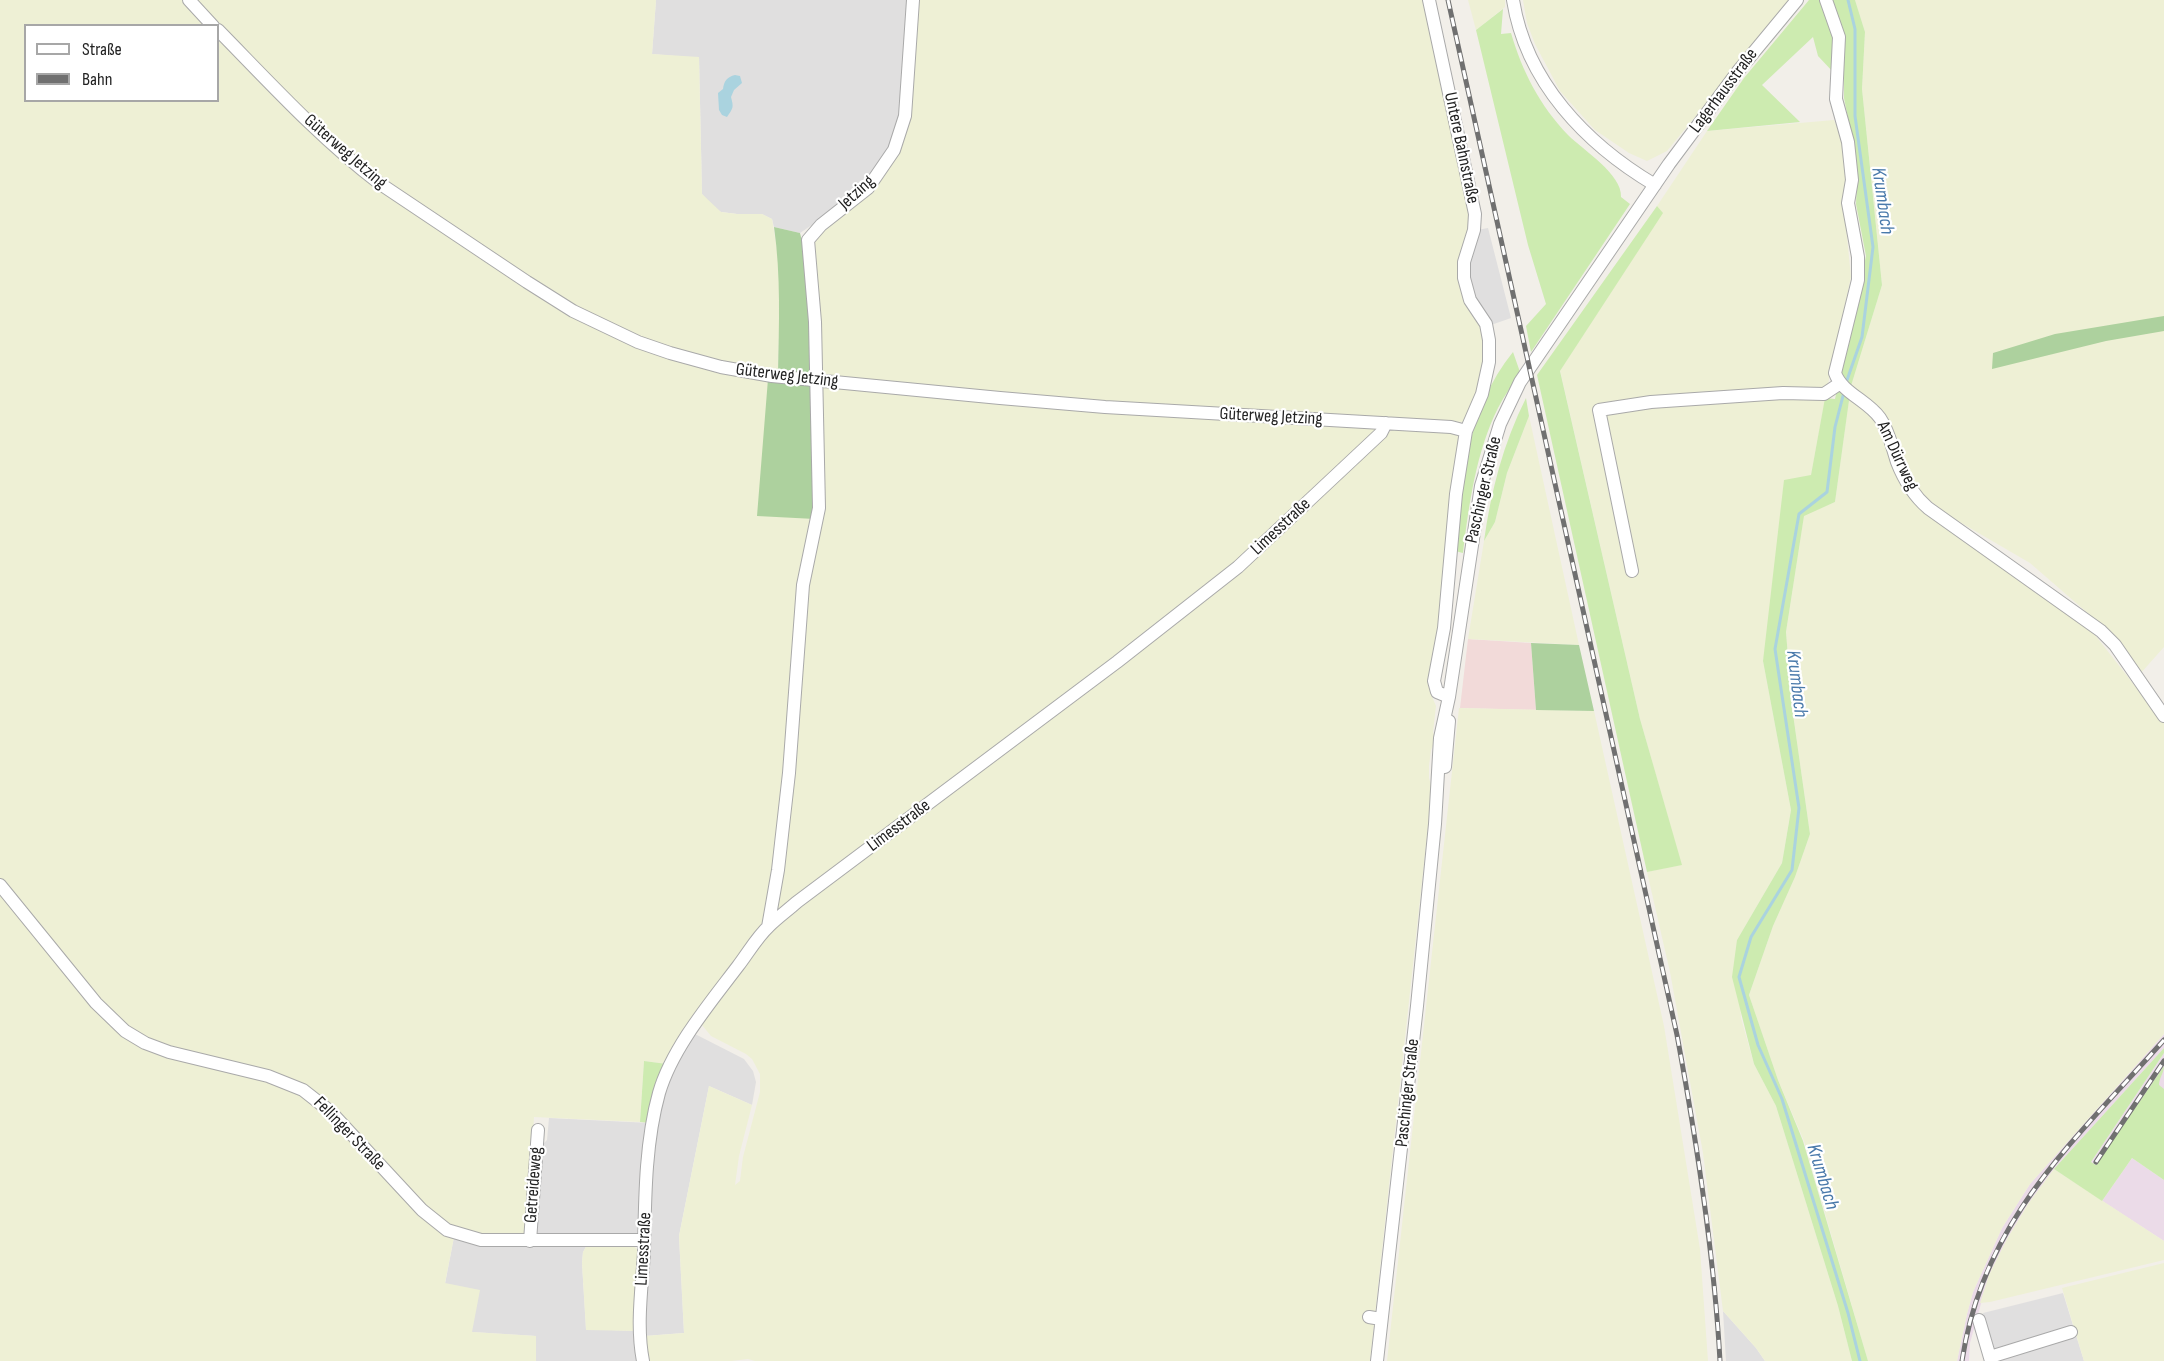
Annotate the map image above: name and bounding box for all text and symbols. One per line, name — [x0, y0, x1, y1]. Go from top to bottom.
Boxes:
legend — [24, 24, 219, 102]
text: Straße — [82, 39, 122, 60]
street label: Lagerhausstraße — [1685, 45, 1763, 137]
text: Bahn — [82, 69, 112, 90]
street label: Untere Bahnstraße — [1439, 90, 1483, 206]
street label: Güterweg Jetzing — [299, 110, 391, 194]
water label: Krumbach — [1865, 166, 1899, 236]
street label: Jetzing — [834, 171, 880, 215]
street label: Güterweg Jetzing — [735, 359, 839, 393]
street label: Güterweg Jetzing — [1219, 404, 1323, 430]
street label: Am Dürrweg — [1872, 418, 1922, 494]
street label: Paschinger Straße — [1461, 435, 1507, 545]
street label: Limesstraße — [1247, 494, 1315, 560]
water label: Krumbach — [1780, 649, 1812, 719]
street label: Limesstraße — [863, 795, 935, 857]
street label: Paschinger Straße — [1392, 1038, 1424, 1148]
street label: Fellinger Straße — [309, 1093, 389, 1175]
water label: Krumbach — [1801, 1141, 1843, 1213]
street label: Getreideweg — [521, 1146, 547, 1224]
street label: Limesstraße — [631, 1212, 657, 1286]

